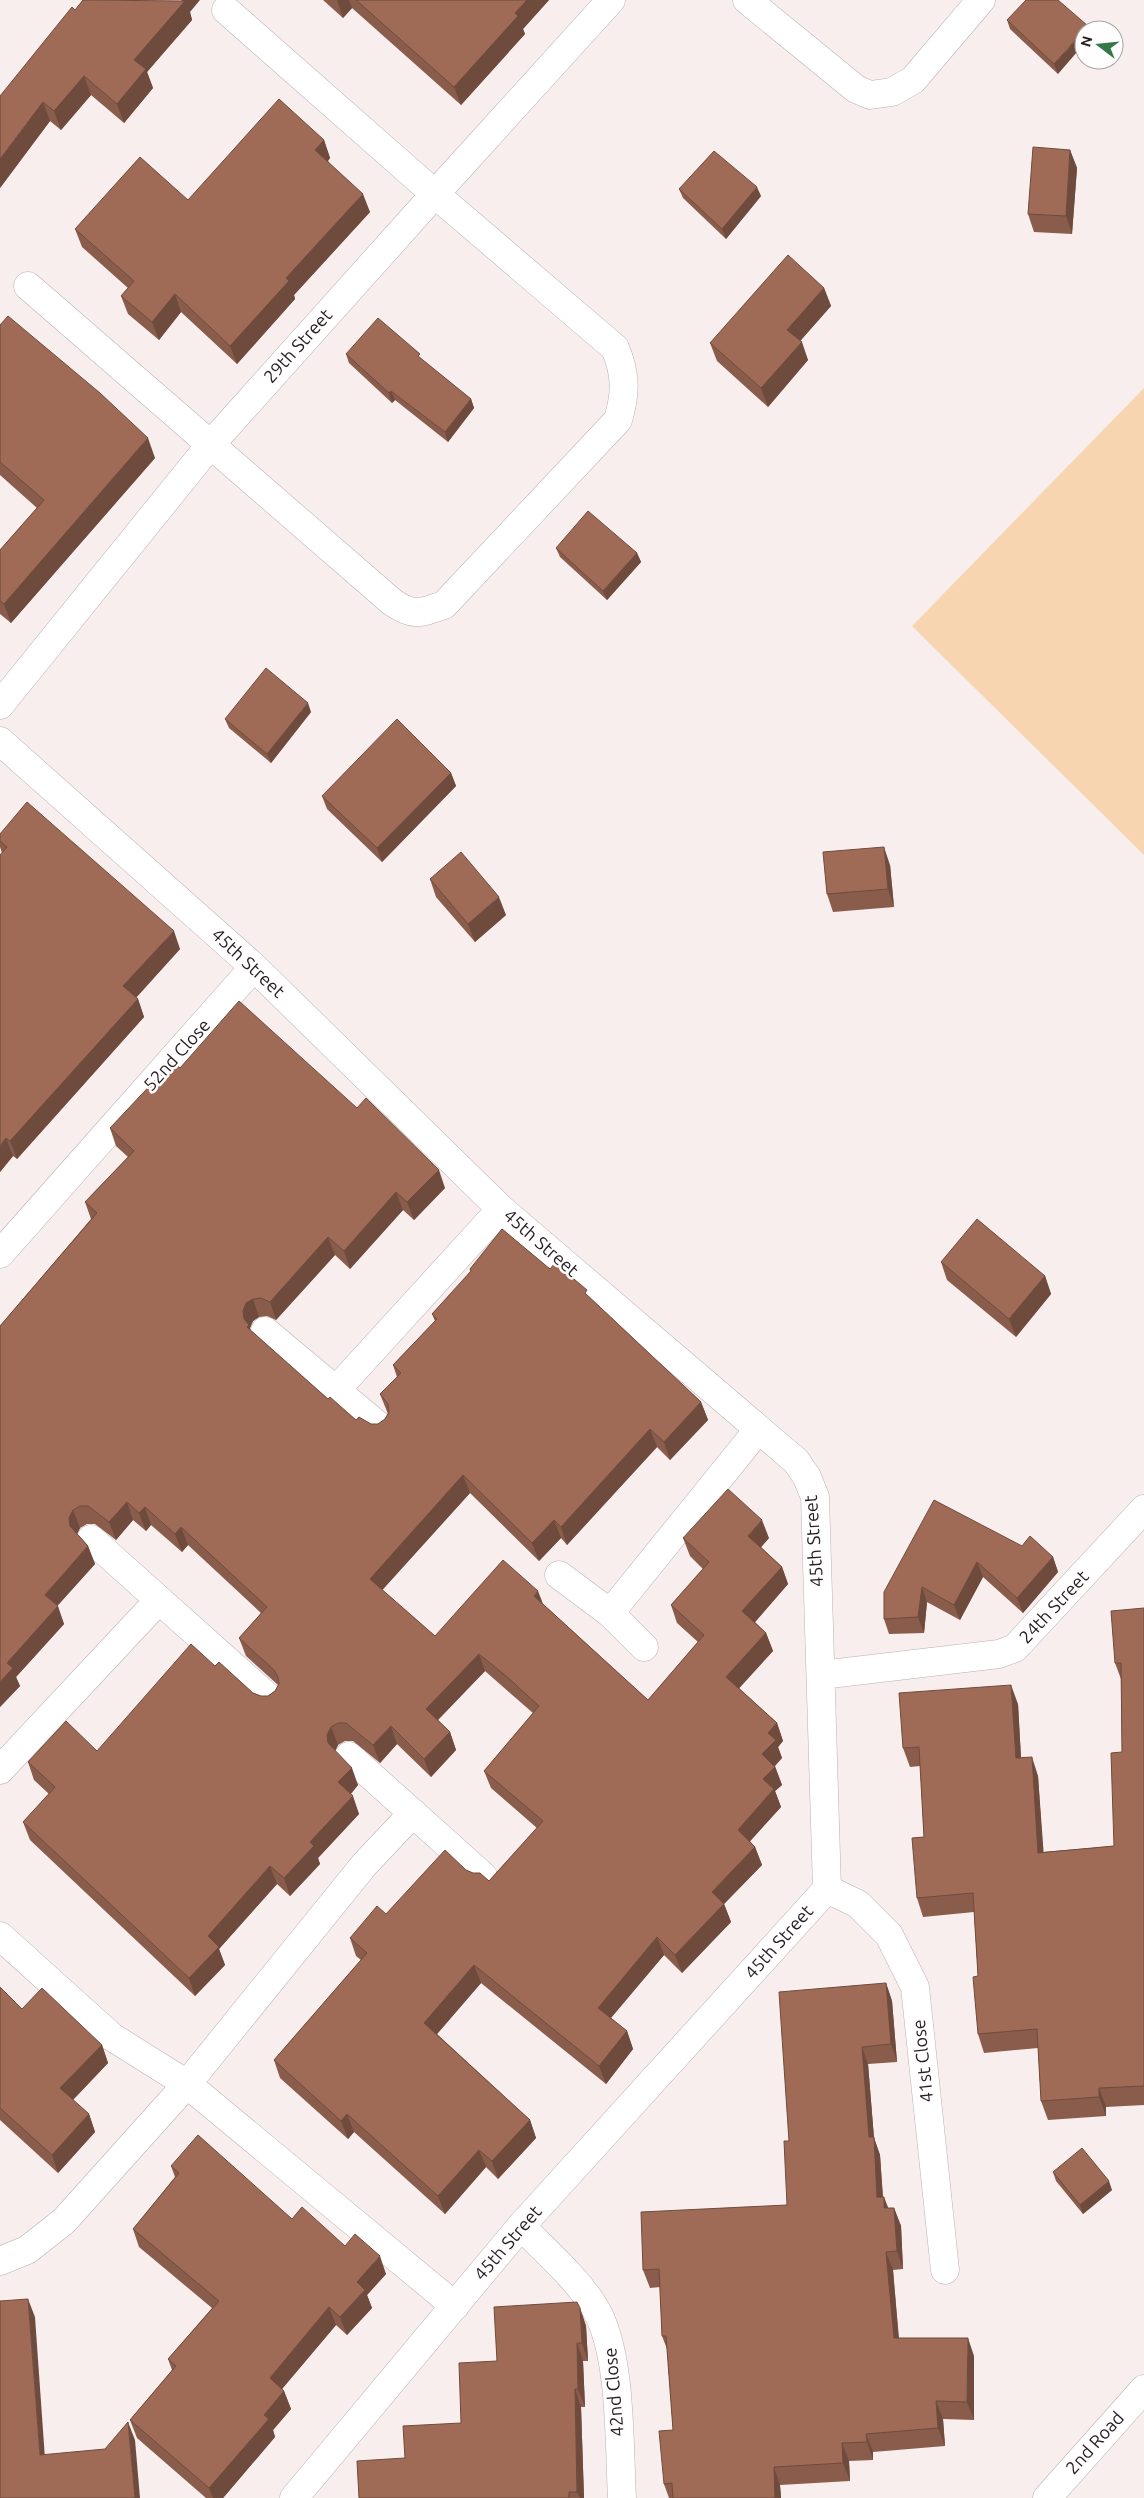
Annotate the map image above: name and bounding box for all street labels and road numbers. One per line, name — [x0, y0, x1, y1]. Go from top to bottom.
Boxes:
street label: 29th Street — [259, 304, 335, 386]
street label: 45th Street — [208, 924, 289, 1001]
street label: 52nd Close — [139, 1014, 214, 1094]
street label: 45th Street — [500, 1205, 583, 1280]
street label: 45th Street — [800, 1494, 826, 1588]
street label: 24th Street — [1015, 1566, 1092, 1647]
street label: 45th Street — [740, 1900, 816, 1982]
street label: 41st Close — [908, 2019, 936, 2104]
street label: 45th Street — [470, 2201, 545, 2284]
street label: 42nd Close — [599, 2347, 627, 2437]
street label: 2nd Road — [1061, 2407, 1127, 2477]

